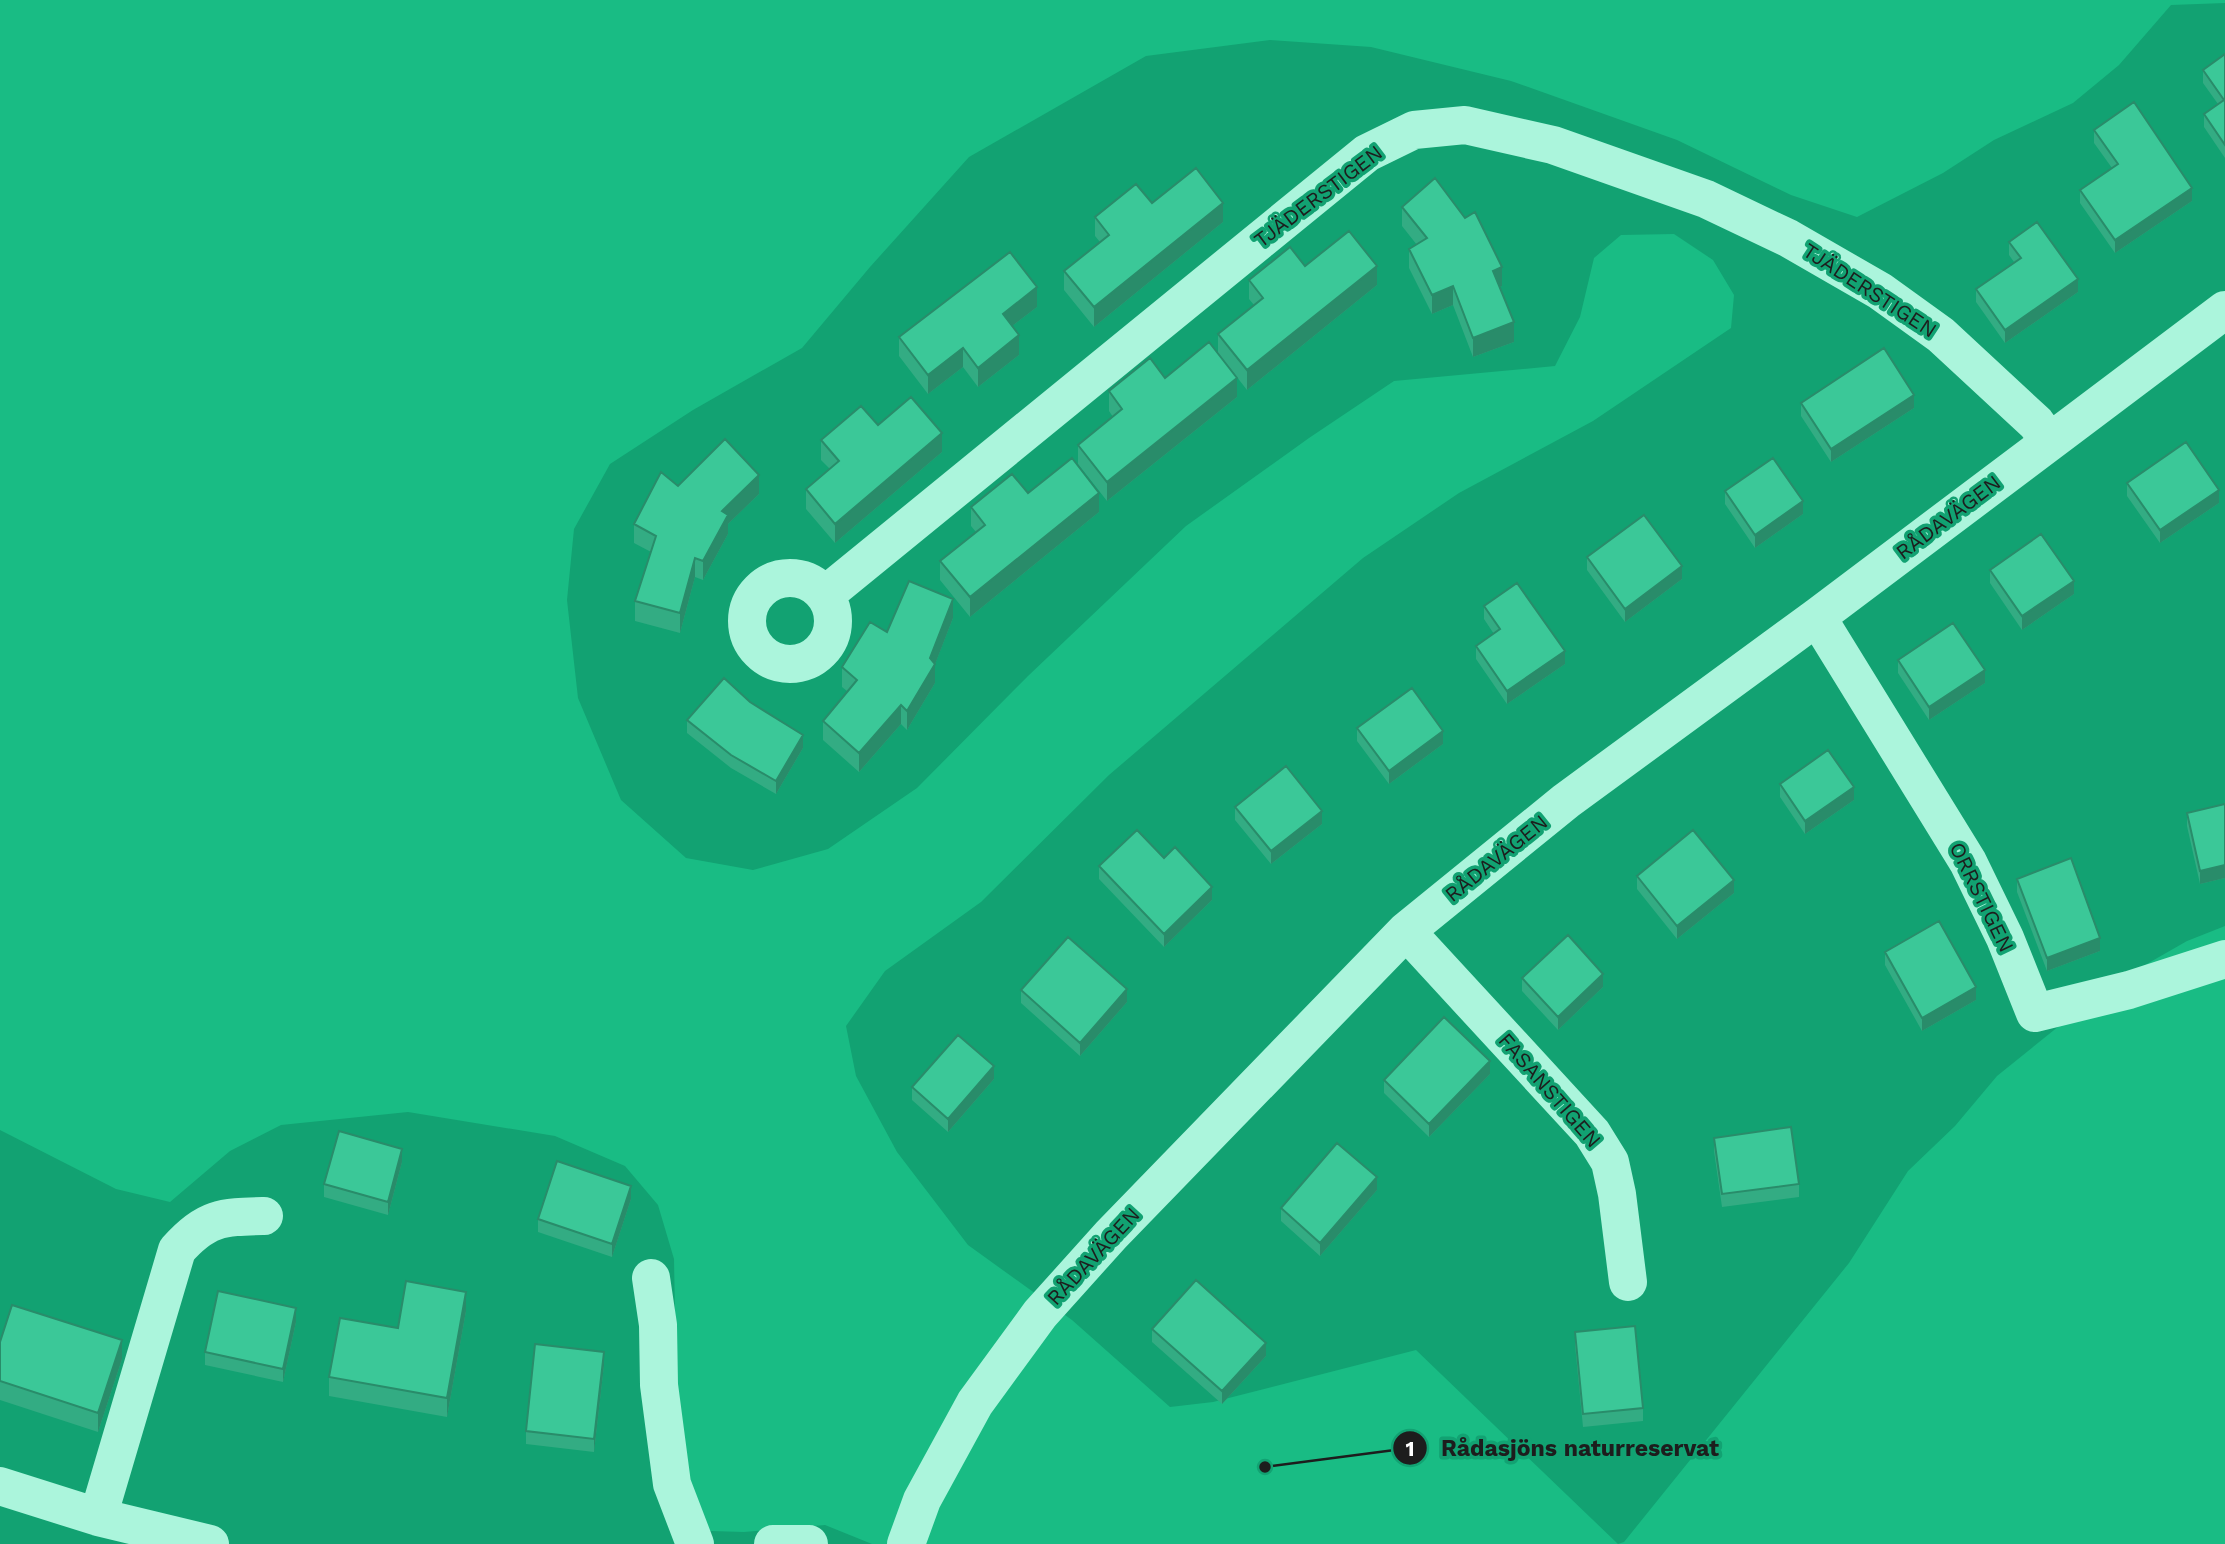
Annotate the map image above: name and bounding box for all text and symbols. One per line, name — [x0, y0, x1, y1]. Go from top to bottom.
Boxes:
street label: TJÄDERSTIGEN — [1249, 140, 1387, 252]
street label: TJÄDERSTIGEN — [1798, 237, 1942, 343]
street label: RÅDAVÄGEN — [1891, 469, 2005, 565]
street label: RÅDAVÄGEN — [1440, 809, 1552, 907]
street label: ORRSTIGEN — [1945, 838, 2019, 956]
street label: FASANSTIGEN — [1494, 1028, 1606, 1152]
street label: RÅDAVÄGEN — [1041, 1202, 1145, 1310]
callout: Rådasjöns naturreservat — [1392, 1426, 1733, 1470]
text: Rådasjöns naturreservat — [1441, 1435, 1719, 1462]
text: 1 — [1405, 1436, 1415, 1461]

